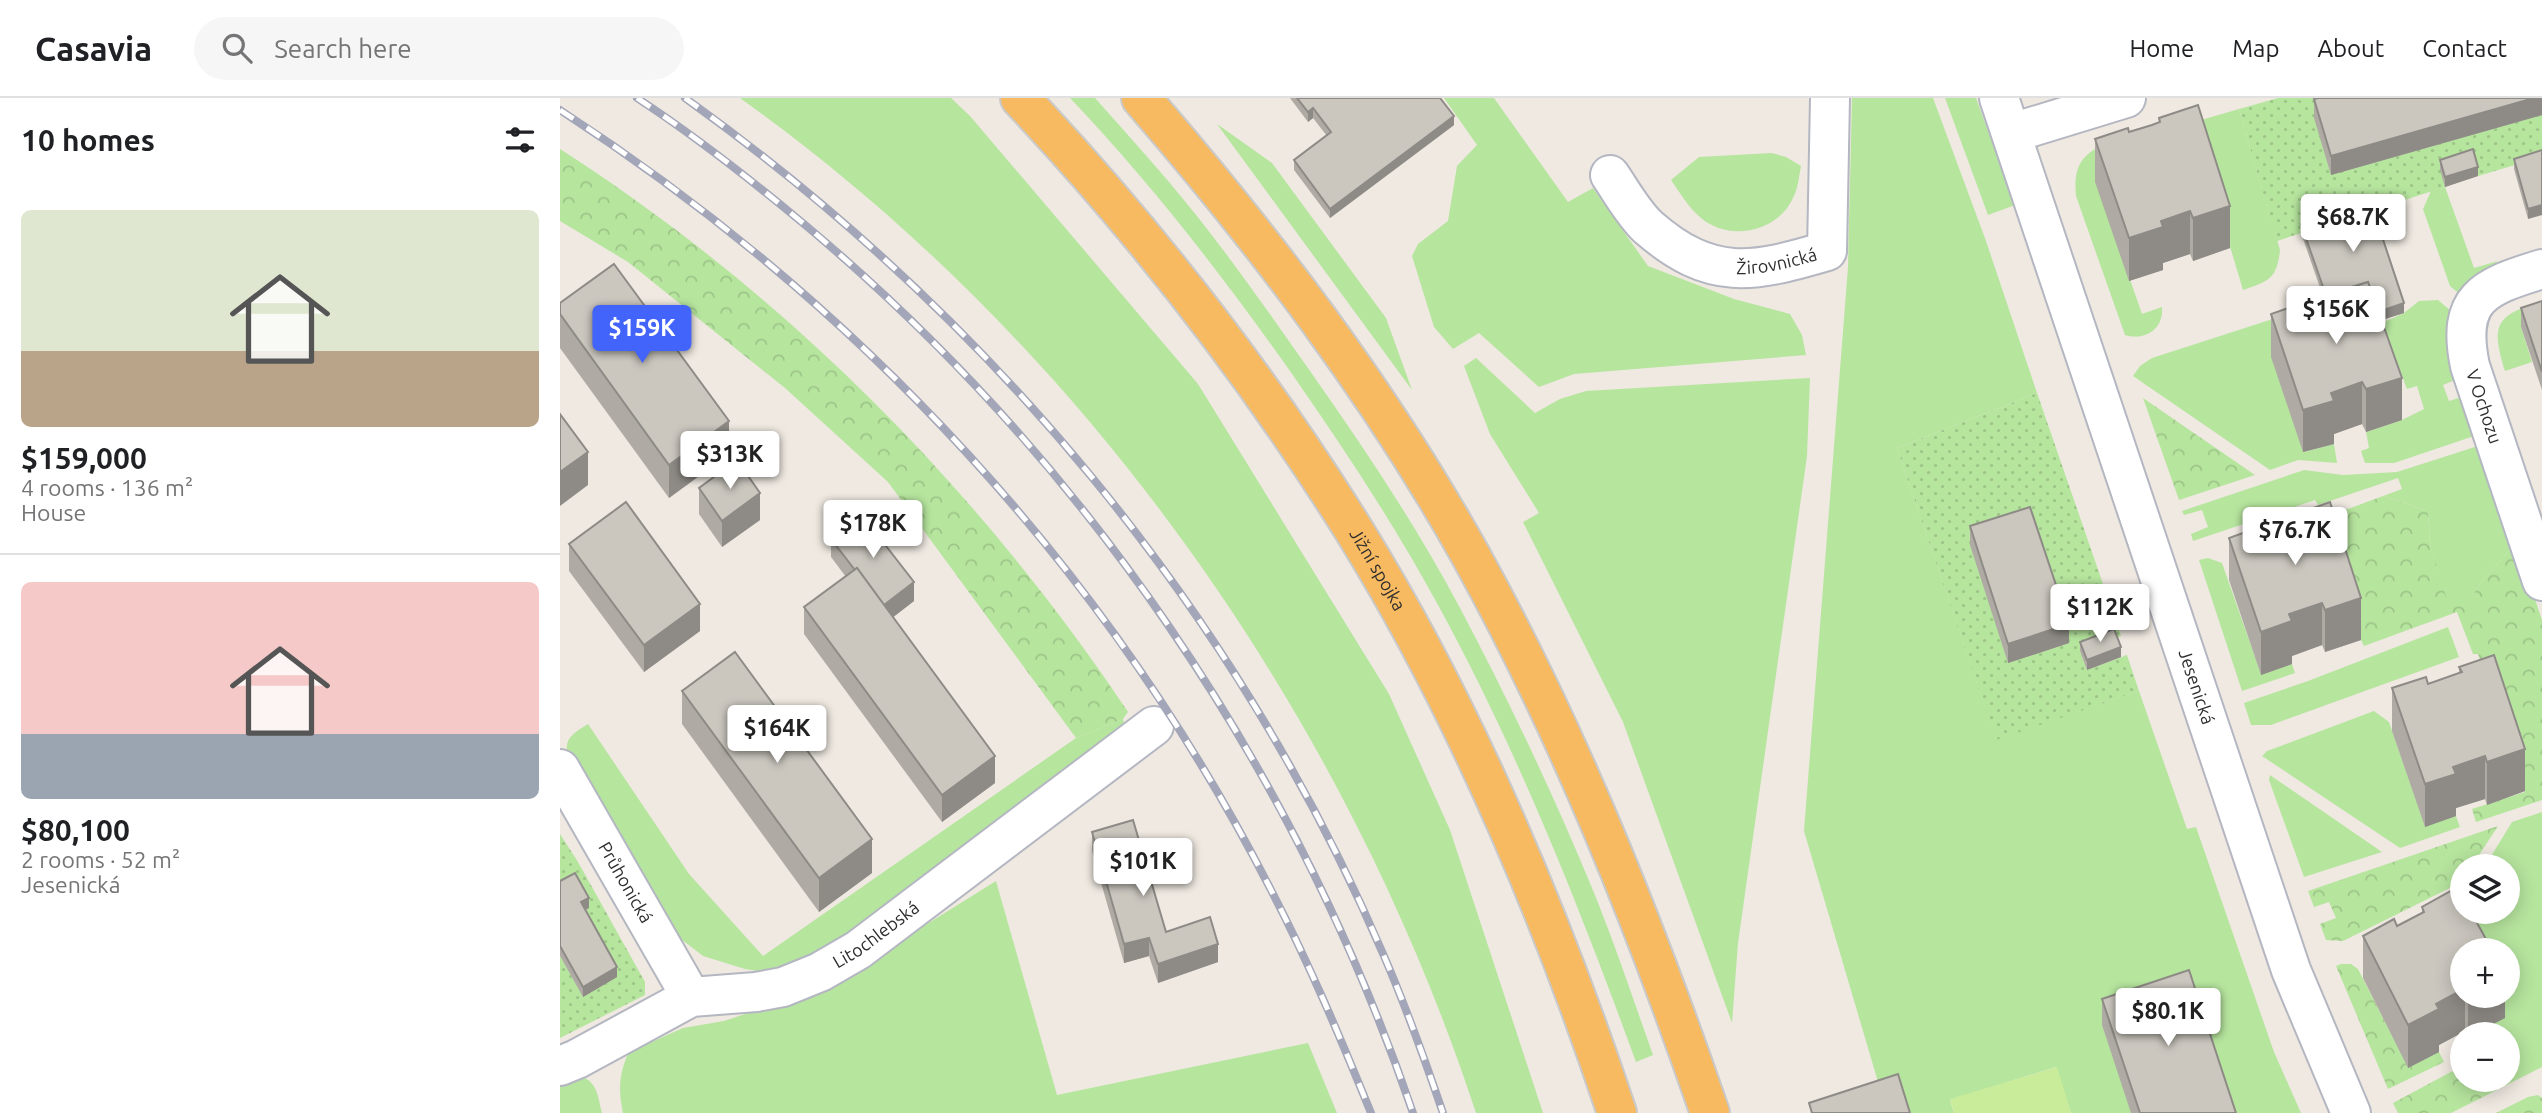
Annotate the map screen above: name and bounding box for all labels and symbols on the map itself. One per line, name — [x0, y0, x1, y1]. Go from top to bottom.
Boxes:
pin: $68.7K — [2296, 194, 2410, 254]
street label: Žirovnická — [1736, 243, 1819, 277]
pin: $156K — [2287, 286, 2385, 346]
pin: $159K — [593, 306, 691, 365]
street label: V Ochozu — [2463, 367, 2506, 446]
pin: $313K — [681, 432, 779, 491]
pin: $178K — [824, 500, 922, 560]
pin: $76.7K — [2238, 508, 2352, 567]
street label: Jižní spojka — [1346, 524, 1410, 614]
pin: $112K — [2051, 584, 2149, 644]
street label: Jesenická — [2175, 646, 2219, 727]
pin: $164K — [728, 706, 826, 765]
street label: Průhonická — [595, 838, 657, 926]
pin: $101K — [1094, 838, 1192, 898]
street label: Litochlebská — [829, 897, 922, 971]
pin: $80.1K — [2111, 988, 2225, 1048]

